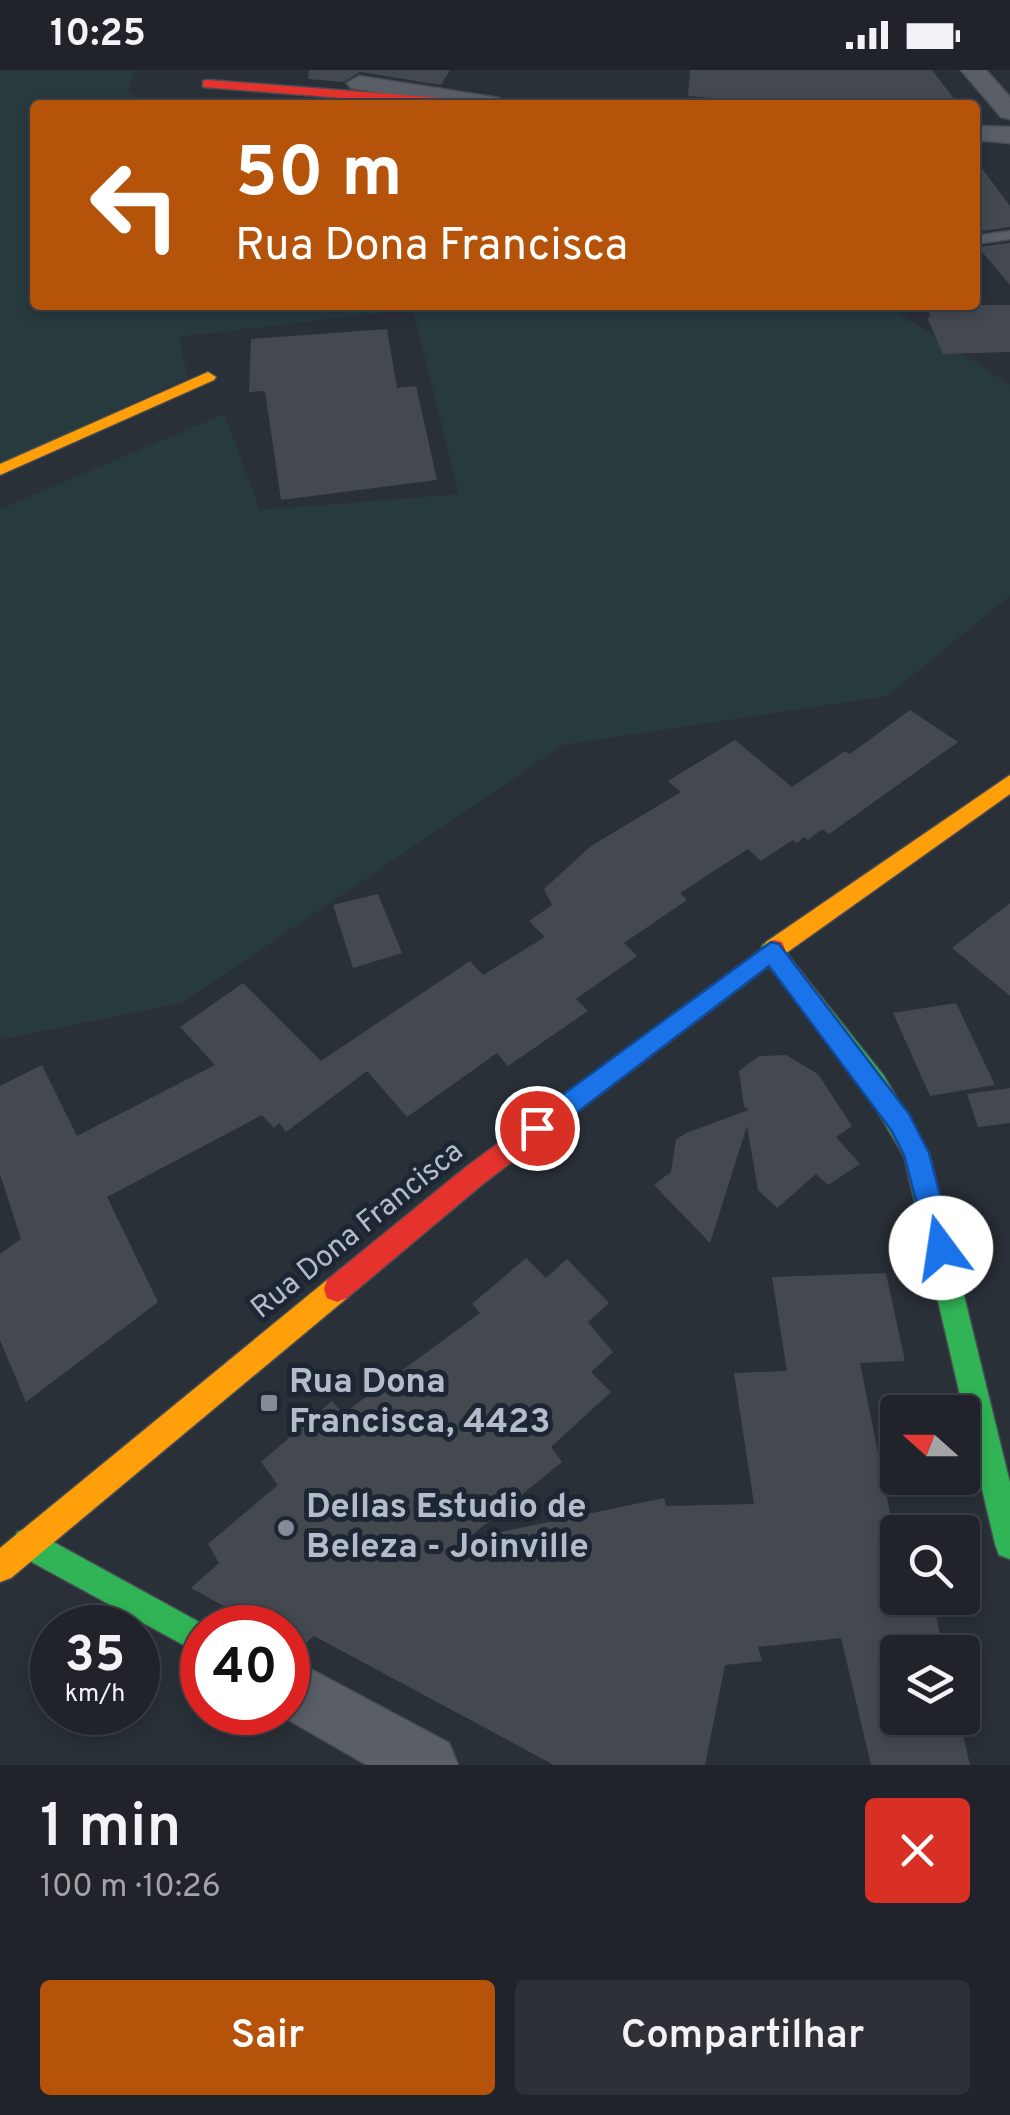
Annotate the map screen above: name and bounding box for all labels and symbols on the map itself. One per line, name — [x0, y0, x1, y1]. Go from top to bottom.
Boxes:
pin — [495, 1086, 580, 1171]
street label: Rua Dona Francisca — [245, 1134, 471, 1328]
position arrow — [889, 1196, 993, 1300]
place label: Rua Dona Francisca, 4423 — [289, 1361, 551, 1445]
marker: Rua Dona Francisca, 4423 — [258, 1392, 280, 1414]
north arrow — [880, 1395, 980, 1495]
place label: Dellas Estudio de Beleza - Joinville — [306, 1486, 589, 1570]
marker: Dellas Estudio de Beleza - Joinville — [275, 1517, 297, 1539]
speed limit sign: 40 — [180, 1605, 310, 1735]

